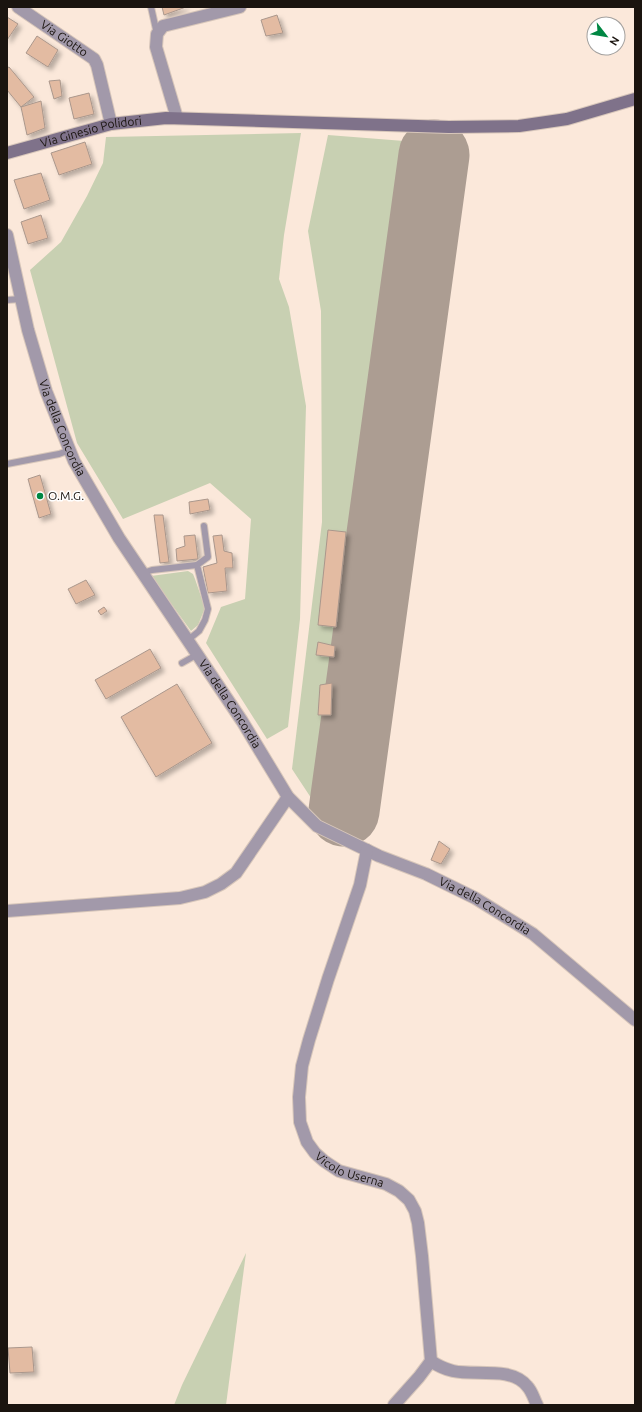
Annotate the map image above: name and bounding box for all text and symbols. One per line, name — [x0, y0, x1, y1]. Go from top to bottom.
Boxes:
north arrow — [586, 16, 626, 56]
street label: Via Giotto — [38, 18, 91, 59]
text: N — [607, 35, 622, 48]
street label: Via Ginesio Polidori — [39, 114, 143, 149]
street label: Via della Concordia — [37, 378, 88, 478]
place label: O.M.G. — [48, 489, 84, 502]
marker: O.M.G. — [35, 491, 45, 501]
street label: Via della Concordia — [197, 657, 264, 750]
street label: Via della Concordia — [437, 874, 533, 937]
street label: Vicolo Userna — [313, 1149, 385, 1189]

